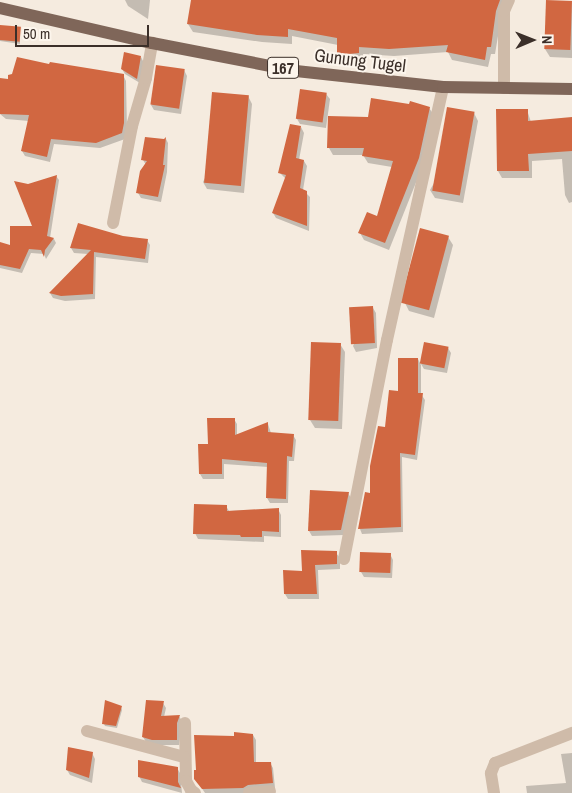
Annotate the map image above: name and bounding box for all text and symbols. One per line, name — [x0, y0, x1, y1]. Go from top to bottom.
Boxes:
scale bar — [18, 15, 151, 47]
north arrow — [507, 15, 557, 65]
text: 50 m — [23, 23, 50, 44]
text: N — [538, 35, 556, 44]
street label: Gunung Tugel — [313, 45, 407, 77]
road number: 167 — [267, 54, 299, 82]

